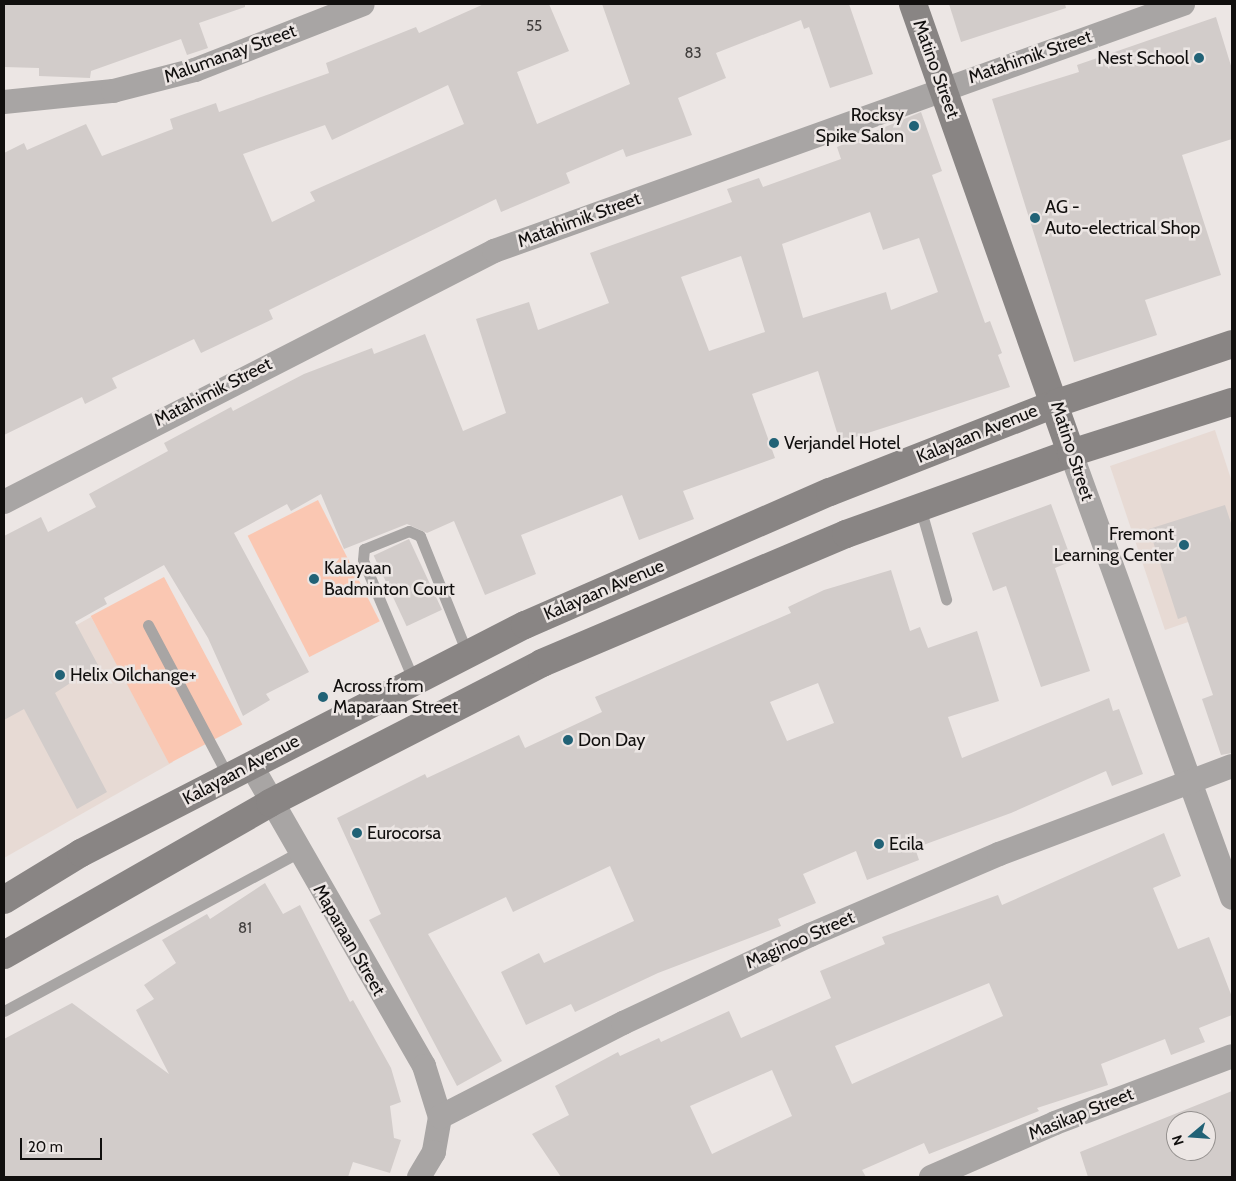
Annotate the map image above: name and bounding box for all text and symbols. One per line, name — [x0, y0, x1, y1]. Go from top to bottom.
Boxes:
street label: Matino Street — [908, 17, 964, 121]
house number: 55 — [526, 18, 542, 36]
street label: Malumanay Street — [161, 20, 299, 88]
street label: Matahimik Street — [965, 26, 1095, 88]
house number: 83 — [684, 45, 702, 63]
place label: Nest School — [1097, 47, 1189, 69]
marker: Nest School — [1193, 52, 1205, 64]
place label: Rocksy Spike Salon — [816, 105, 904, 148]
marker: Rocksy Spike Salon — [908, 120, 920, 132]
street label: Matahimik Street — [515, 188, 643, 252]
place label: AG - Auto-electrical Shop — [1045, 197, 1200, 240]
marker: AG - Auto-electrical Shop — [1029, 212, 1041, 224]
street label: Matahimik Street — [151, 353, 275, 431]
street label: Matino Street — [1046, 399, 1098, 503]
street label: Kalayaan Avenue — [913, 400, 1041, 468]
place label: Verjandel Hotel — [784, 432, 901, 454]
marker: Verjandel Hotel — [768, 437, 780, 449]
place label: Fremont Learning Center — [1054, 524, 1174, 566]
marker: Fremont Learning Center — [1178, 539, 1190, 551]
street label: Kalayaan Avenue — [540, 555, 668, 625]
place label: Kalayaan Badminton Court — [324, 558, 455, 600]
marker: Kalayaan Badminton Court — [308, 573, 320, 585]
place label: Helix Oilchange+ — [70, 664, 197, 686]
marker: Helix Oilchange+ — [54, 669, 66, 681]
place label: Across from Maparaan Street — [333, 676, 458, 719]
marker: Across from Maparaan Street — [317, 691, 329, 703]
place label: Don Day — [578, 729, 645, 751]
street label: Kalayaan Avenue — [179, 730, 303, 810]
marker: Don Day — [562, 734, 574, 746]
place label: Eurocorsa — [367, 822, 441, 844]
marker: Eurocorsa — [351, 827, 363, 839]
place label: Ecila — [889, 833, 924, 855]
marker: Ecila — [873, 838, 885, 850]
street label: Maparaan Street — [308, 880, 390, 1000]
street label: Maginoo Street — [742, 906, 858, 974]
house number: 81 — [238, 920, 252, 938]
street label: Masikap Street — [1025, 1083, 1137, 1145]
north arrow — [1166, 1111, 1216, 1161]
scale bar — [22, 1128, 105, 1160]
text: N — [1168, 1133, 1188, 1148]
text: 20 m — [28, 1138, 63, 1156]

